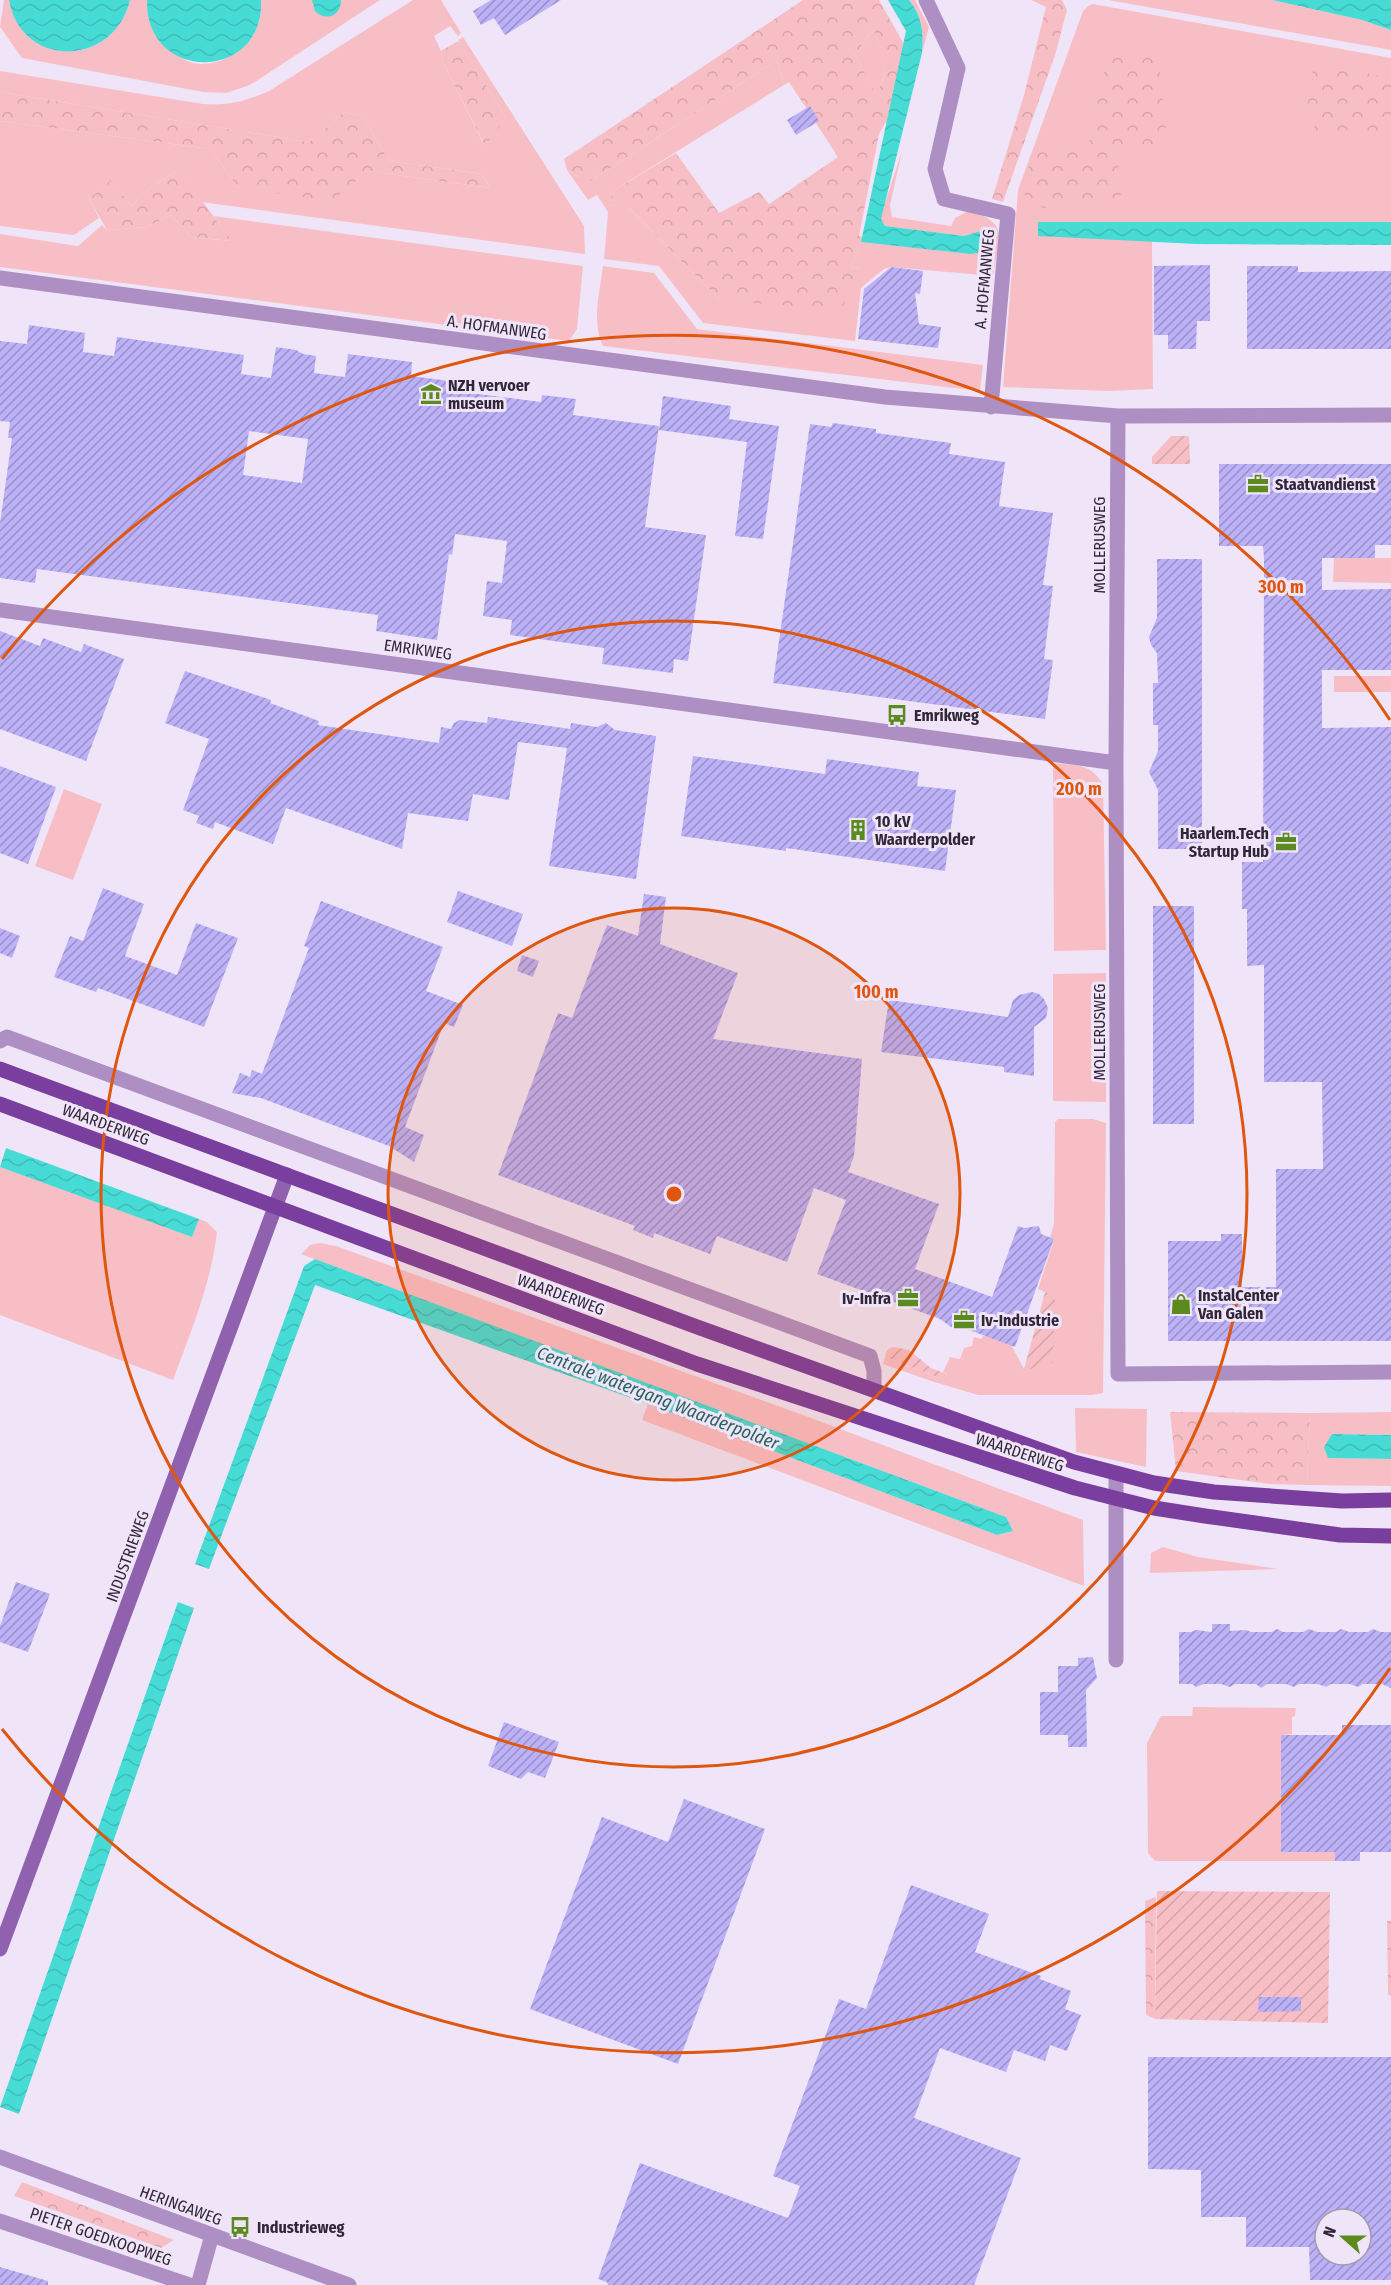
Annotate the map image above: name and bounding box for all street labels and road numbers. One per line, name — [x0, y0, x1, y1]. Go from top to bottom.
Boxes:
street label: A. HOFMANWEG — [971, 228, 998, 330]
street label: A. HOFMANWEG — [446, 311, 548, 344]
street label: MOLLERUSWEG — [1090, 496, 1109, 594]
street label: EMRIKWEG — [383, 635, 453, 664]
street label: MOLLERUSWEG — [1090, 983, 1109, 1081]
street label: WAARDERWEG — [60, 1100, 152, 1149]
street label: WAARDERWEG — [515, 1270, 607, 1319]
street label: WAARDERWEG — [973, 1429, 1066, 1476]
street label: INDUSTRIEWEG — [102, 1508, 153, 1605]
street label: HERINGAWEG — [137, 2182, 224, 2229]
street label: PIETER GOEDKOOPWEG — [28, 2203, 174, 2270]

